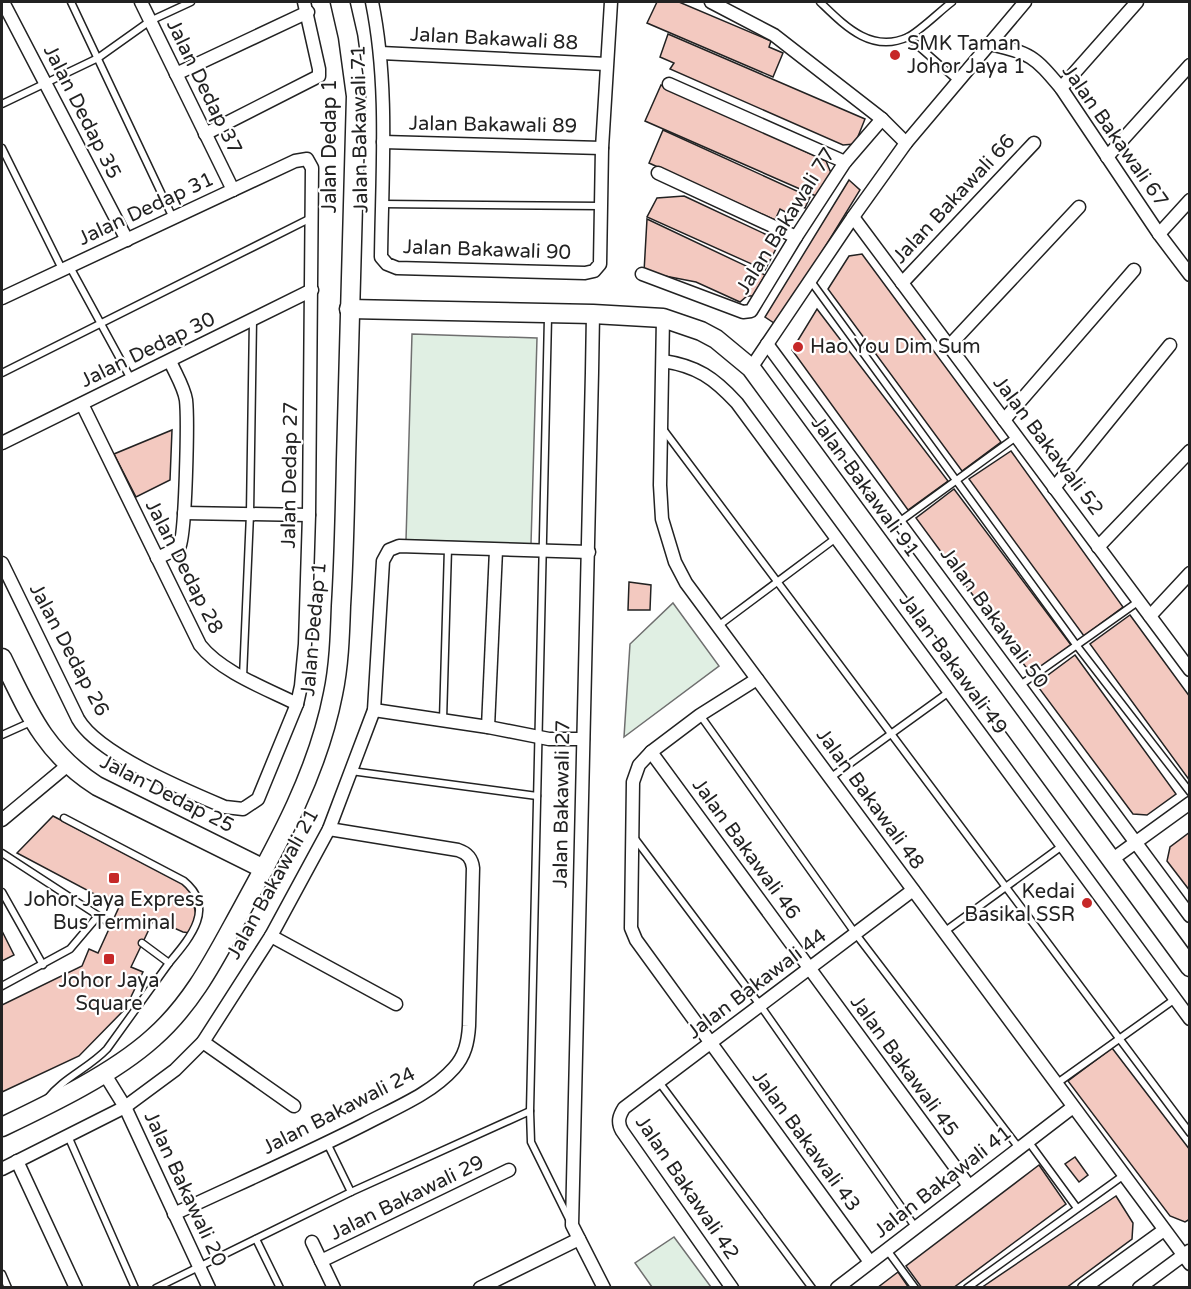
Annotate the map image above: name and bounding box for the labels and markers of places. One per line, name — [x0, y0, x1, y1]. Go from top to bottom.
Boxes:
place label: SMK Taman Johor Jaya 1 — [907, 32, 1026, 79]
marker: SMK Taman Johor Jaya 1 — [888, 48, 902, 62]
place label: Hao You Dim Sum — [810, 335, 981, 359]
marker: Hao You Dim Sum — [791, 340, 805, 354]
marker: Johor Jaya Express Bus Terminal — [107, 871, 121, 885]
place label: Kedai Basikal SSR — [964, 880, 1075, 927]
place label: Johor Jaya Express Bus Terminal — [24, 888, 204, 935]
marker: Kedai Basikal SSR — [1080, 896, 1094, 910]
marker: Johor Jaya Square — [102, 952, 116, 966]
place label: Johor Jaya Square — [59, 969, 159, 1016]

